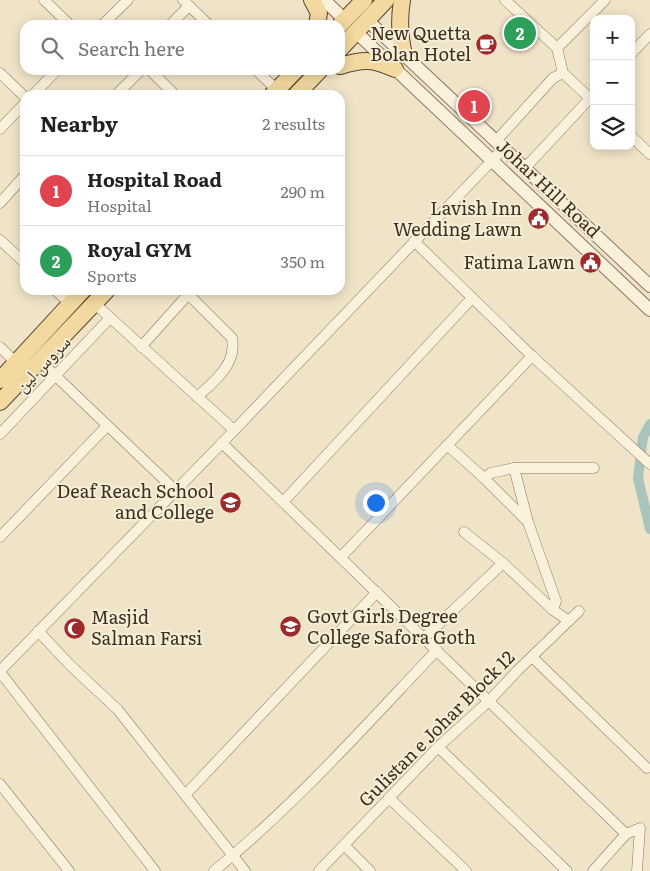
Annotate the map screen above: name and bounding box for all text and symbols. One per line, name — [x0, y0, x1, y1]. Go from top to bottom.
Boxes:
pin: 2 — [504, 14, 536, 52]
map controls — [590, 15, 635, 150]
button: + — [590, 15, 635, 60]
place label: New Quetta Bolan Hotel — [370, 19, 471, 67]
search box — [20, 20, 345, 75]
cafe icon: New Quetta Bolan Hotel — [475, 32, 499, 56]
icon: search — [38, 34, 66, 62]
text: Search here — [78, 34, 185, 62]
button: − — [590, 60, 635, 105]
pin: 1 — [458, 87, 490, 125]
button: layers — [590, 105, 635, 150]
text: Nearby — [40, 107, 118, 138]
text: 2 results — [262, 111, 325, 135]
street label: Johar Hill Road — [491, 132, 607, 243]
text: Hospital Road — [87, 165, 222, 193]
text: 1 — [53, 179, 59, 203]
text: 290 m — [281, 179, 325, 203]
text: Hospital — [87, 193, 152, 217]
place label: Lavish Inn Wedding Lawn — [393, 194, 522, 242]
public building icon: Lavish Inn Wedding Lawn — [526, 207, 550, 231]
text: Royal GYM — [87, 235, 192, 263]
place label: Fatima Lawn — [464, 248, 575, 275]
text: 2 — [52, 249, 60, 273]
text: 350 m — [280, 249, 325, 273]
public building icon: Fatima Lawn — [579, 251, 603, 275]
text: Sports — [87, 263, 137, 287]
street label: سروس لین — [8, 328, 76, 398]
place label: Deaf Reach School and College — [57, 477, 214, 525]
school or university icon: Deaf Reach School and College — [218, 490, 242, 514]
your location — [363, 490, 389, 516]
place label: Govt Girls Degree College Safora Goth — [307, 602, 476, 650]
place label: Masjid Salman Farsi — [91, 603, 202, 651]
school or university icon: Govt Girls Degree College Safora Goth — [279, 615, 303, 639]
mosque icon: Masjid Salman Farsi — [63, 616, 87, 640]
street label: Gulistan e Johar Block 12 — [352, 644, 520, 812]

